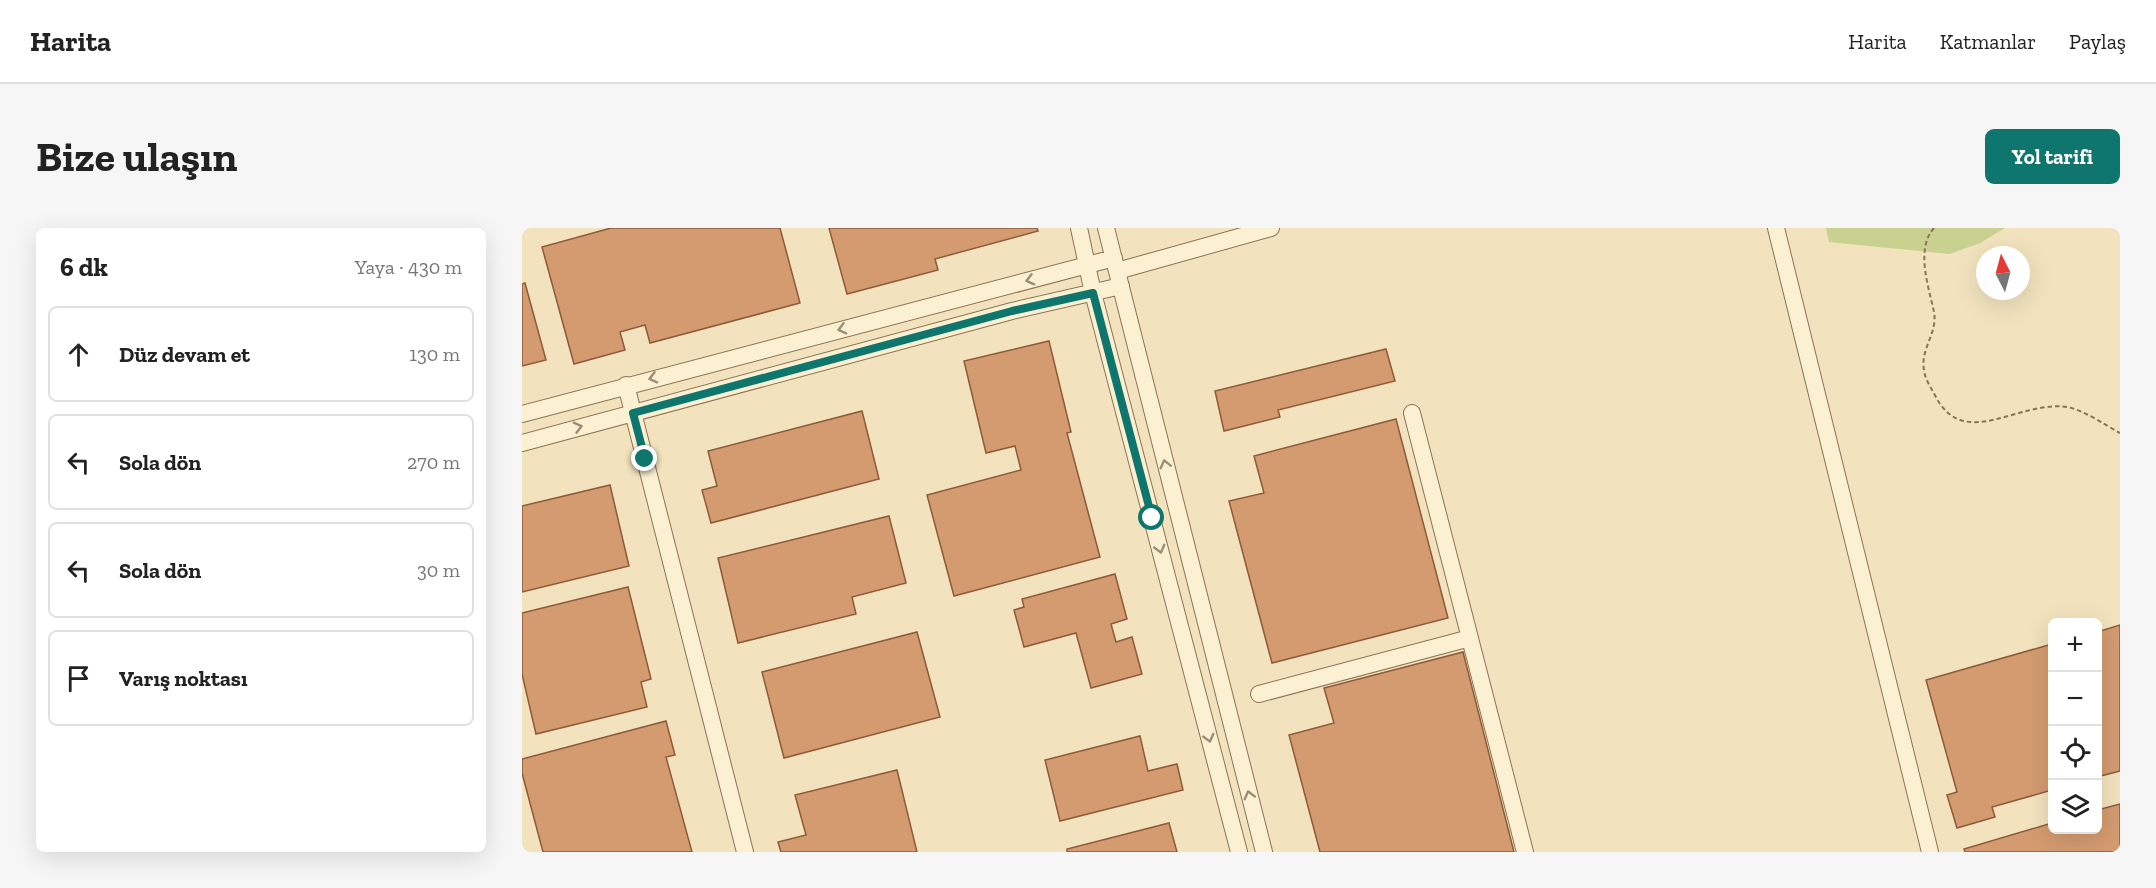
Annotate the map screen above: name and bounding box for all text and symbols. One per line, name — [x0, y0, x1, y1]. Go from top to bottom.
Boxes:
text: Harita — [30, 25, 111, 58]
text: Harita — [1848, 29, 1907, 54]
text: Katmanlar — [1940, 29, 2036, 54]
text: Paylaş — [2069, 29, 2126, 54]
button: Yol tarifi — [1985, 129, 2120, 184]
text: Bize ulaşın — [36, 131, 237, 182]
north arrow — [1976, 246, 2030, 300]
text: 6 dk — [60, 251, 108, 283]
text: Yaya · 430 m — [355, 255, 462, 279]
one-way arrow — [1025, 273, 1036, 285]
one-way arrow — [837, 322, 847, 335]
icon: ahead — [62, 338, 95, 371]
text: Düz devam et — [119, 341, 250, 368]
text: 130 m — [409, 342, 460, 366]
one-way arrow — [648, 371, 658, 384]
one-way arrow — [573, 422, 583, 435]
route end — [631, 445, 657, 471]
icon: left — [62, 446, 95, 479]
text: Sola dön — [119, 449, 201, 476]
text: 270 m — [407, 450, 460, 474]
one-way arrow — [1159, 459, 1172, 469]
route start — [1138, 504, 1164, 530]
one-way arrow — [1152, 544, 1165, 554]
icon: left — [62, 554, 95, 587]
text: Sola dön — [119, 557, 201, 584]
text: 30 m — [417, 558, 460, 582]
map controls — [2048, 618, 2102, 834]
button: + — [2048, 618, 2102, 672]
icon: arrive — [62, 662, 95, 695]
text: Varış noktası — [119, 665, 248, 692]
button: − — [2048, 672, 2102, 726]
button: locate — [2048, 726, 2102, 780]
one-way arrow — [1202, 732, 1214, 743]
button: layers — [2048, 780, 2102, 834]
one-way arrow — [1244, 791, 1257, 801]

